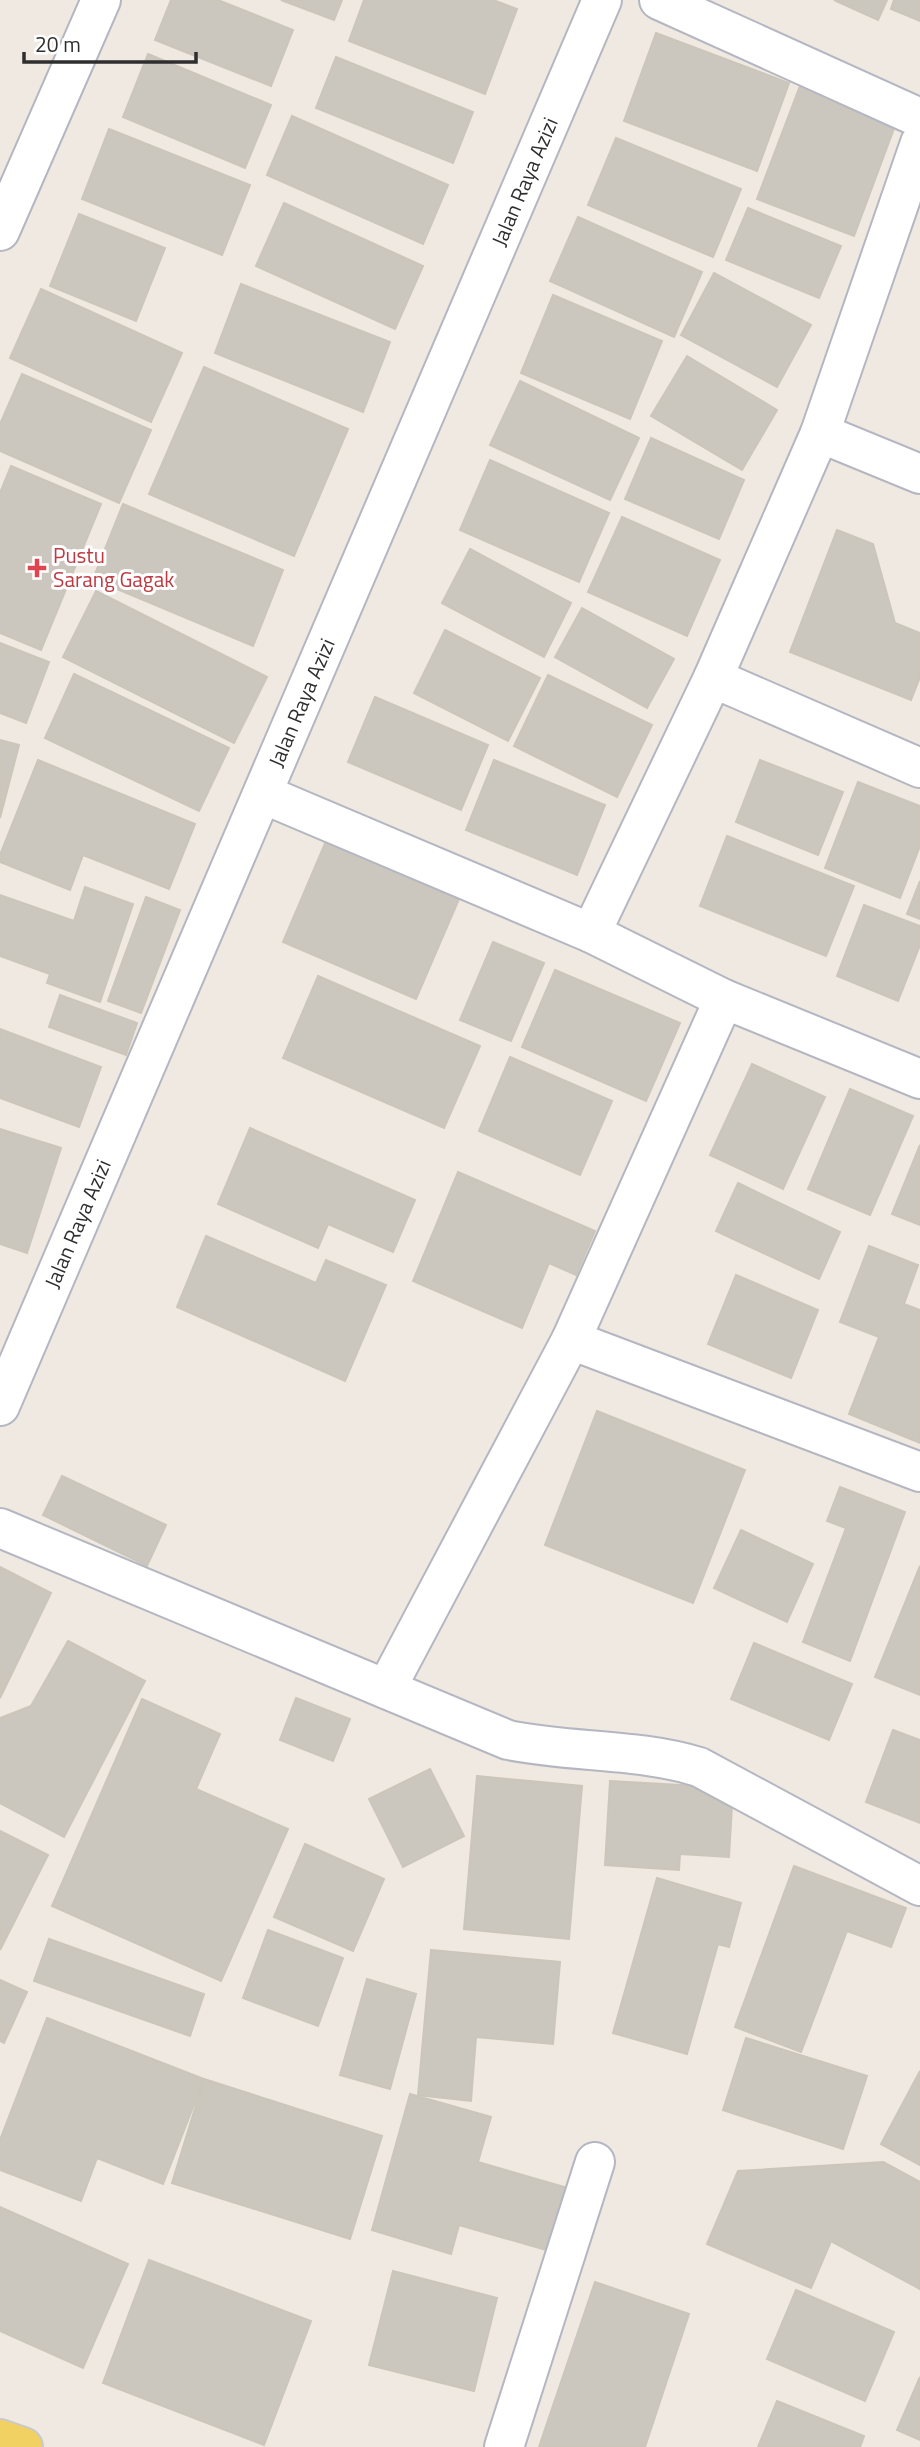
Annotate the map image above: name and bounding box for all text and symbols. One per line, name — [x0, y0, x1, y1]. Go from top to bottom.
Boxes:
scale bar — [24, 21, 196, 65]
text: 20 m — [35, 28, 81, 60]
street label: Jalan Raya Azizi — [483, 112, 566, 251]
place label: Pustu Sarang Gagak — [53, 539, 174, 595]
marker: Pustu Sarang Gagak — [27, 558, 47, 578]
street label: Jalan Raya Azizi — [260, 633, 343, 772]
street label: Jalan Raya Azizi — [36, 1154, 119, 1293]

